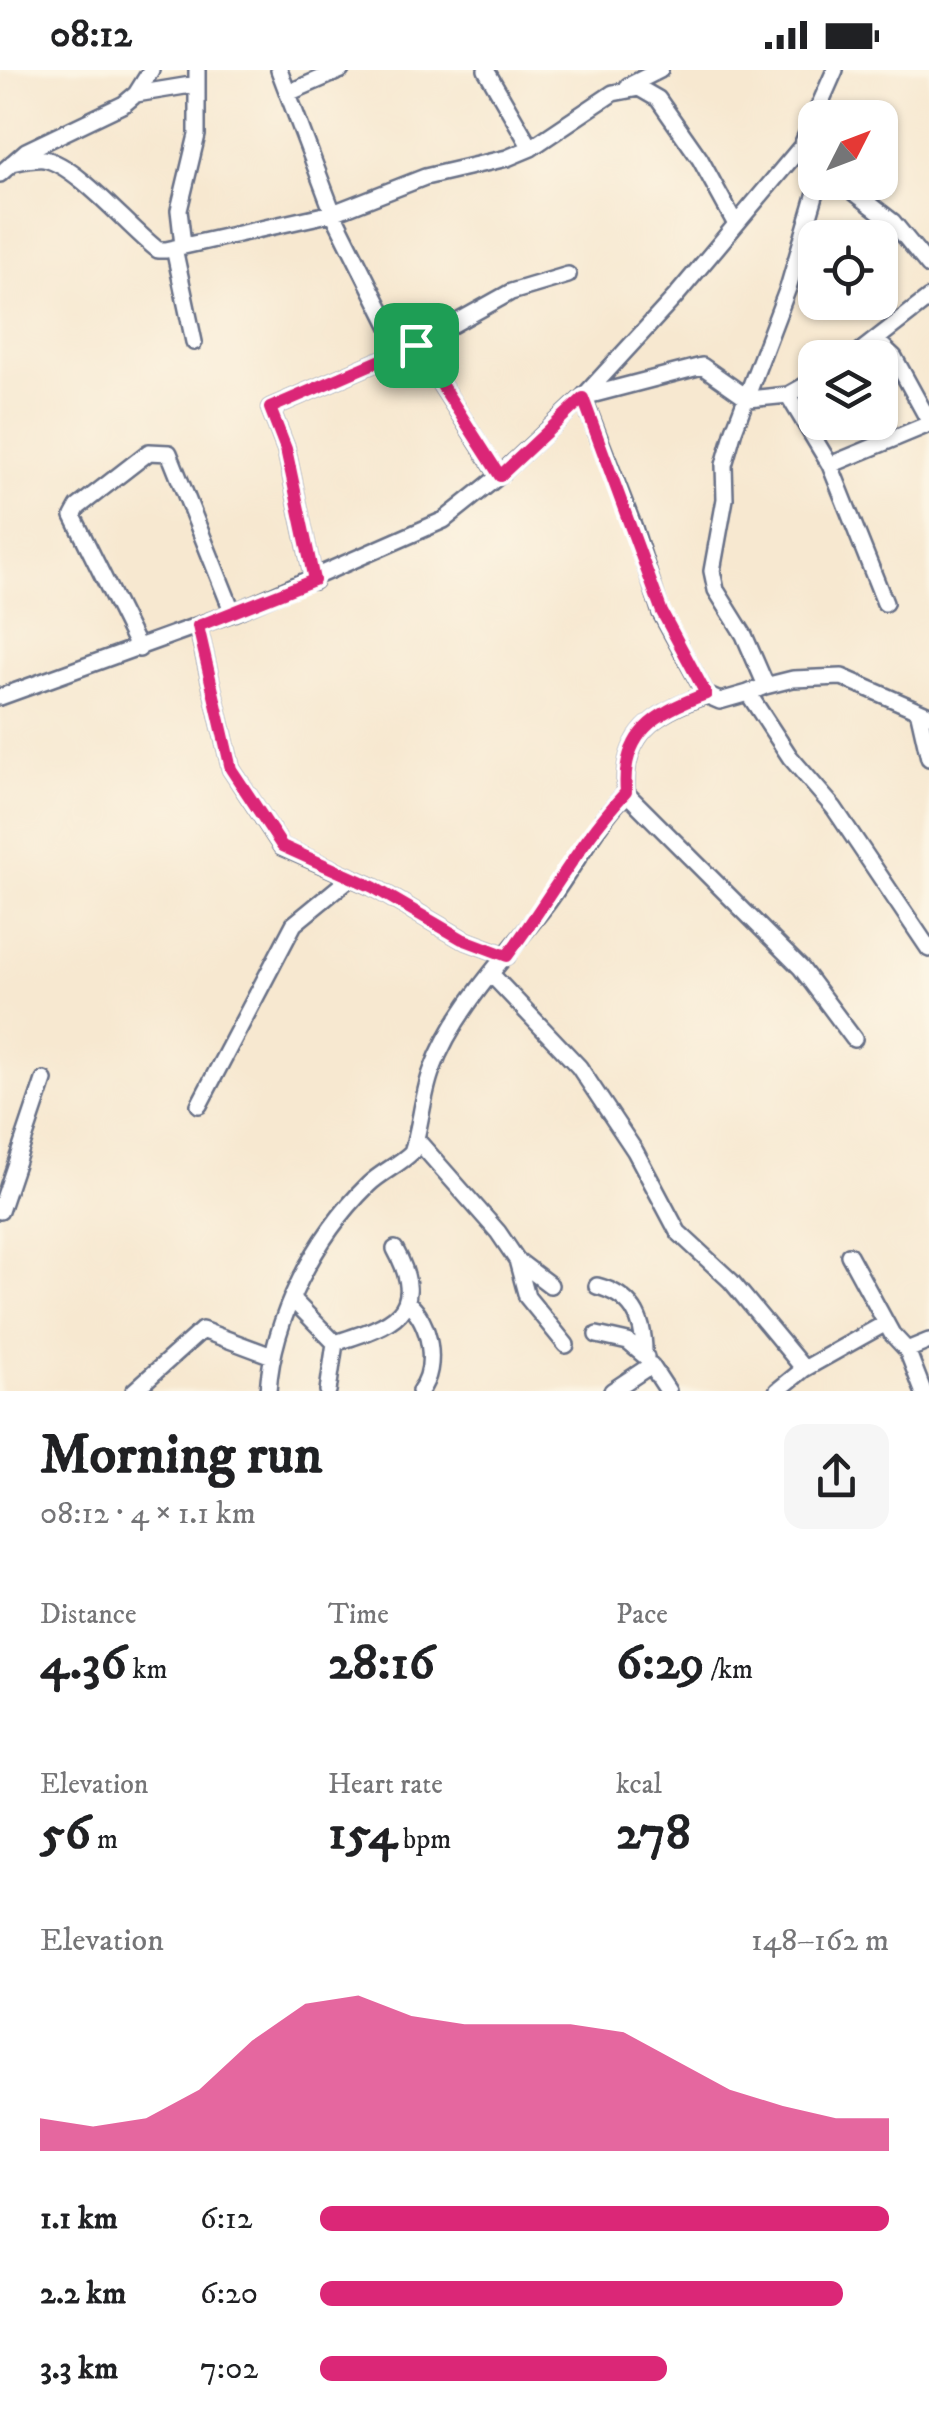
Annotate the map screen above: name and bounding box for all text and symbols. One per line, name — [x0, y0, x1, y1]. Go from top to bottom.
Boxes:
text: 08:12 — [50, 11, 132, 59]
north arrow — [798, 100, 898, 200]
map controls — [798, 100, 898, 440]
button: locate — [798, 220, 898, 320]
pin — [374, 303, 459, 388]
icon: arrive — [389, 318, 444, 373]
button: layers — [798, 340, 898, 440]
text: Morning run — [40, 1422, 322, 1491]
button: share — [784, 1424, 889, 1529]
text: 08:12 · 4 × 1.1 km — [40, 1494, 256, 1534]
text: Distance — [40, 1597, 136, 1632]
text: Time — [328, 1597, 389, 1632]
text: Pace — [616, 1597, 668, 1632]
text: 4.36 — [40, 1632, 127, 1695]
text: 28:16 — [328, 1632, 435, 1695]
text: 6:29 — [616, 1632, 705, 1695]
text: km — [127, 1652, 167, 1687]
text: /km — [705, 1652, 753, 1687]
text: Elevation — [40, 1767, 148, 1802]
text: Heart rate — [328, 1767, 443, 1802]
text: kcal — [616, 1767, 662, 1802]
text: 56 — [40, 1802, 91, 1865]
text: 154 — [328, 1802, 397, 1865]
text: 278 — [616, 1802, 691, 1865]
text: m — [91, 1822, 118, 1857]
text: bpm — [397, 1822, 451, 1857]
text: Elevation — [40, 1921, 164, 1961]
text: 148–162 m — [751, 1921, 889, 1961]
text: 1.1 km — [40, 2199, 118, 2239]
text: 6:12 — [200, 2199, 252, 2239]
text: 2.2 km — [40, 2274, 126, 2314]
text: 6:20 — [200, 2274, 258, 2314]
text: 3.3 km — [40, 2349, 118, 2389]
text: 7:02 — [200, 2349, 258, 2389]

